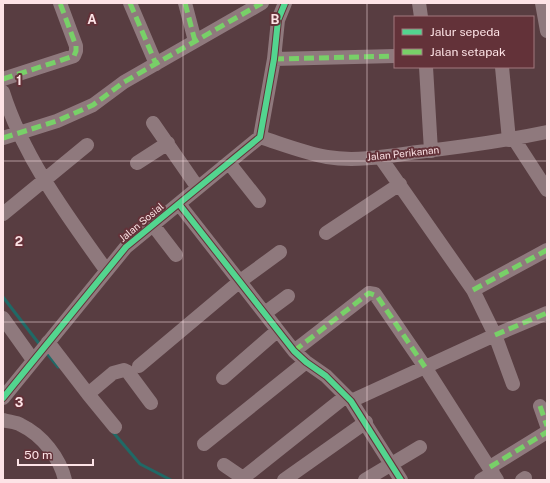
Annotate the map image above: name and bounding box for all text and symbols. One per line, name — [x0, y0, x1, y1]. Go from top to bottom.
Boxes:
text: A — [87, 12, 97, 27]
text: B — [271, 12, 280, 27]
legend — [394, 16, 534, 68]
text: Jalur sepeda — [430, 25, 500, 39]
text: Jalan setapak — [430, 45, 506, 59]
text: 1 — [16, 73, 22, 88]
street label: Jalan Perikanan — [366, 143, 440, 163]
street label: Jalan Sosial — [116, 200, 166, 244]
text: 2 — [15, 234, 23, 249]
text: 3 — [15, 395, 24, 410]
scale bar — [18, 441, 93, 467]
text: 50 m — [24, 448, 52, 462]

